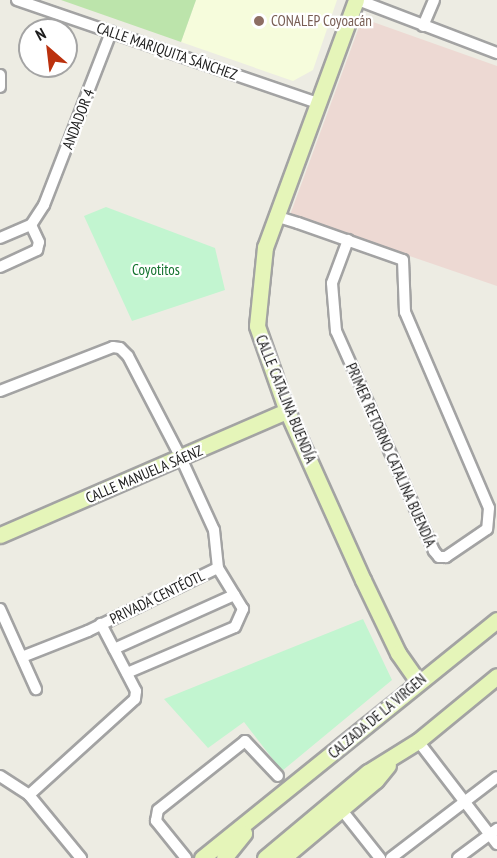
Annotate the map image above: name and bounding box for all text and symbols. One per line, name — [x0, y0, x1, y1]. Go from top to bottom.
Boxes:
place label: CONALEP Coyoacán — [271, 12, 372, 30]
marker: CONALEP Coyoacán — [252, 14, 266, 28]
north arrow — [18, 18, 78, 78]
street label: CALLE MARIQUITA SÁNCHEZ — [94, 18, 240, 84]
text: N — [32, 23, 49, 45]
street label: ANDADOR 4 — [58, 86, 98, 152]
park label: Coyotitos — [132, 261, 180, 279]
street label: CALLE CATALINA BUENDÍA — [252, 332, 320, 466]
street label: PRIMER RETORNO CATALINA BUENDÍA — [342, 360, 440, 550]
street label: CALLE MANUELA SÁENZ — [83, 441, 205, 507]
street label: PRIVADA CENTÉOTL — [106, 566, 208, 628]
street label: CALZADA DE LA VIRGEN — [324, 669, 430, 763]

